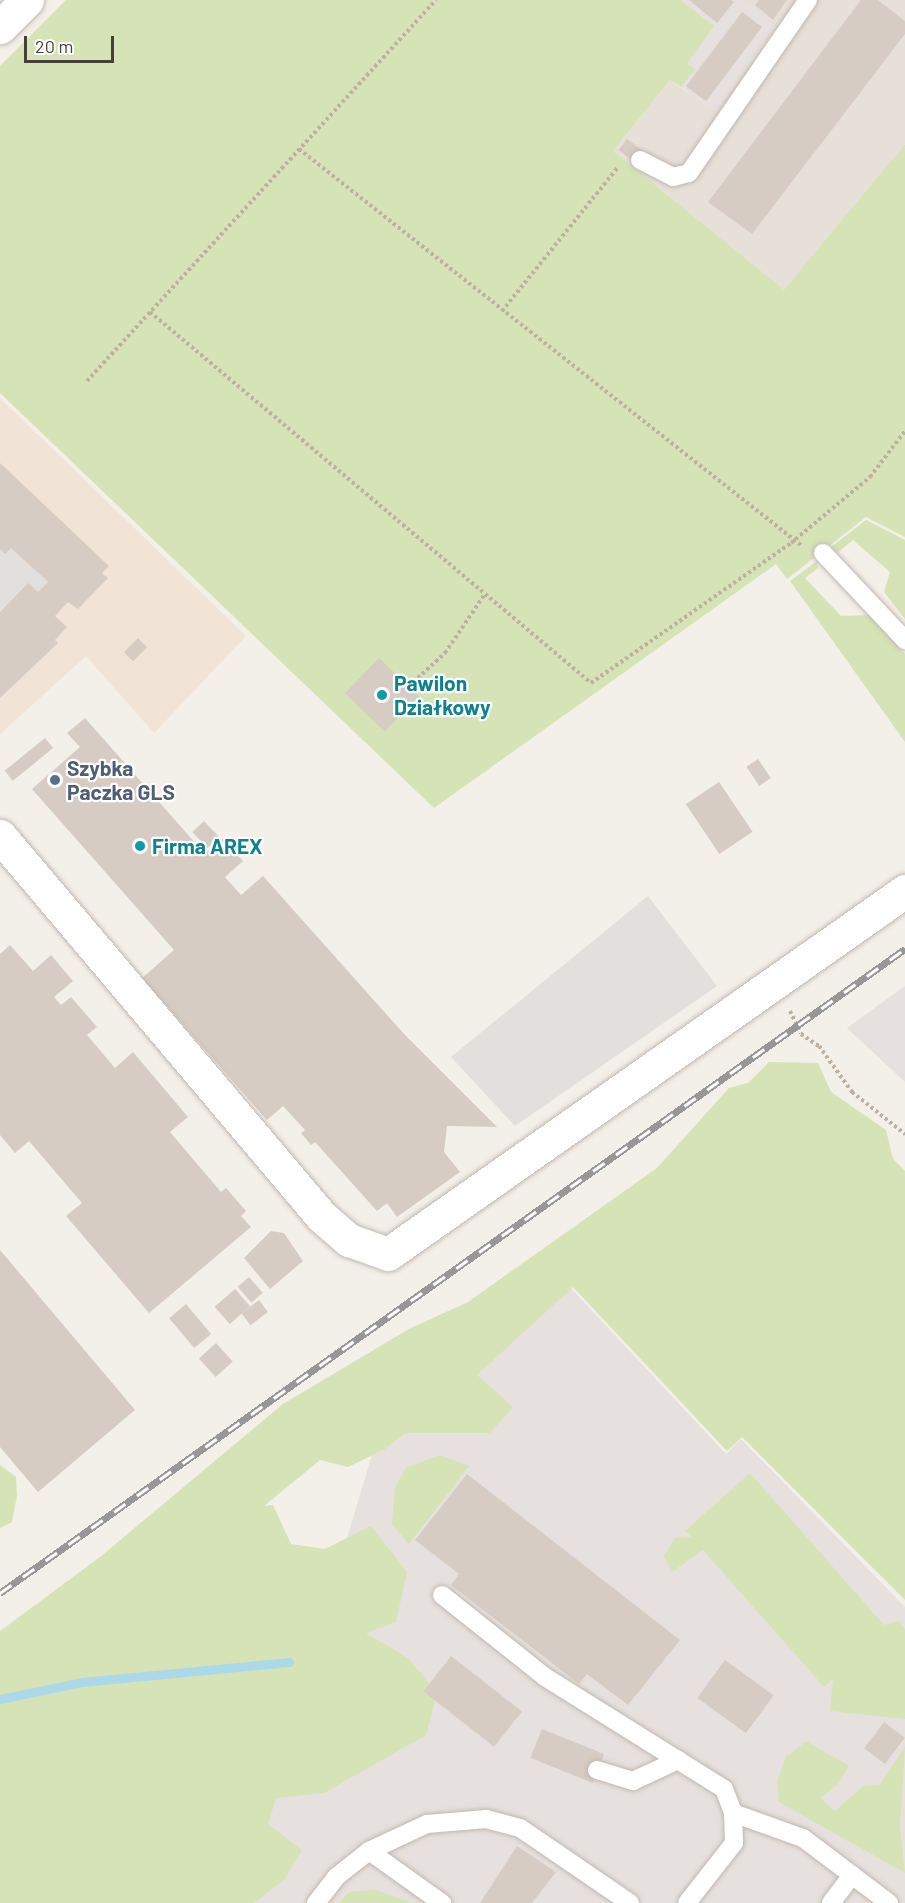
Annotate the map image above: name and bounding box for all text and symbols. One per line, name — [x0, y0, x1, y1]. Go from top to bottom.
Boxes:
scale bar — [27, 24, 117, 62]
text: 20 m — [35, 35, 73, 57]
place label: Pawilon Działkowy — [394, 670, 491, 720]
marker: Pawilon Działkowy — [375, 688, 389, 702]
place label: Szybka Paczka GLS — [67, 755, 175, 805]
marker: Szybka Paczka GLS — [48, 773, 62, 787]
place label: Firma AREX — [152, 833, 262, 859]
marker: Firma AREX — [133, 839, 147, 853]

